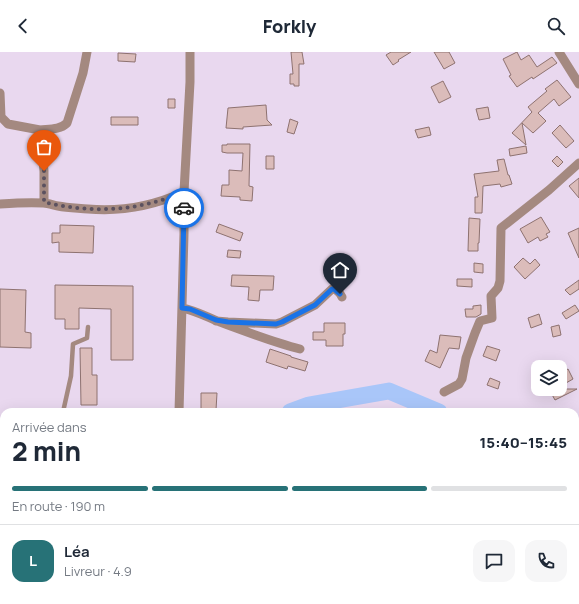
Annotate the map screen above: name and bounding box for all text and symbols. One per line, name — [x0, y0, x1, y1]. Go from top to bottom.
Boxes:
text: Forkly — [263, 14, 316, 38]
icon: back — [12, 15, 34, 37]
icon: search — [545, 15, 567, 37]
pin — [27, 130, 61, 171]
icon: bag — [33, 136, 55, 158]
courier — [164, 188, 204, 228]
icon: car — [173, 197, 195, 219]
pin — [323, 253, 357, 294]
icon: home — [329, 259, 351, 281]
map controls — [531, 360, 567, 396]
button: layers — [531, 360, 567, 396]
text: Arrivée dans — [12, 418, 87, 436]
text: 15:40–15:45 — [480, 432, 567, 453]
text: 2 min — [12, 433, 81, 469]
text: En route · 190 m — [12, 497, 105, 515]
button: chat — [473, 540, 515, 582]
button: phone — [525, 540, 567, 582]
text: Léa — [64, 541, 90, 562]
text: L — [29, 550, 37, 571]
text: Livreur · 4.9 — [64, 562, 132, 580]

